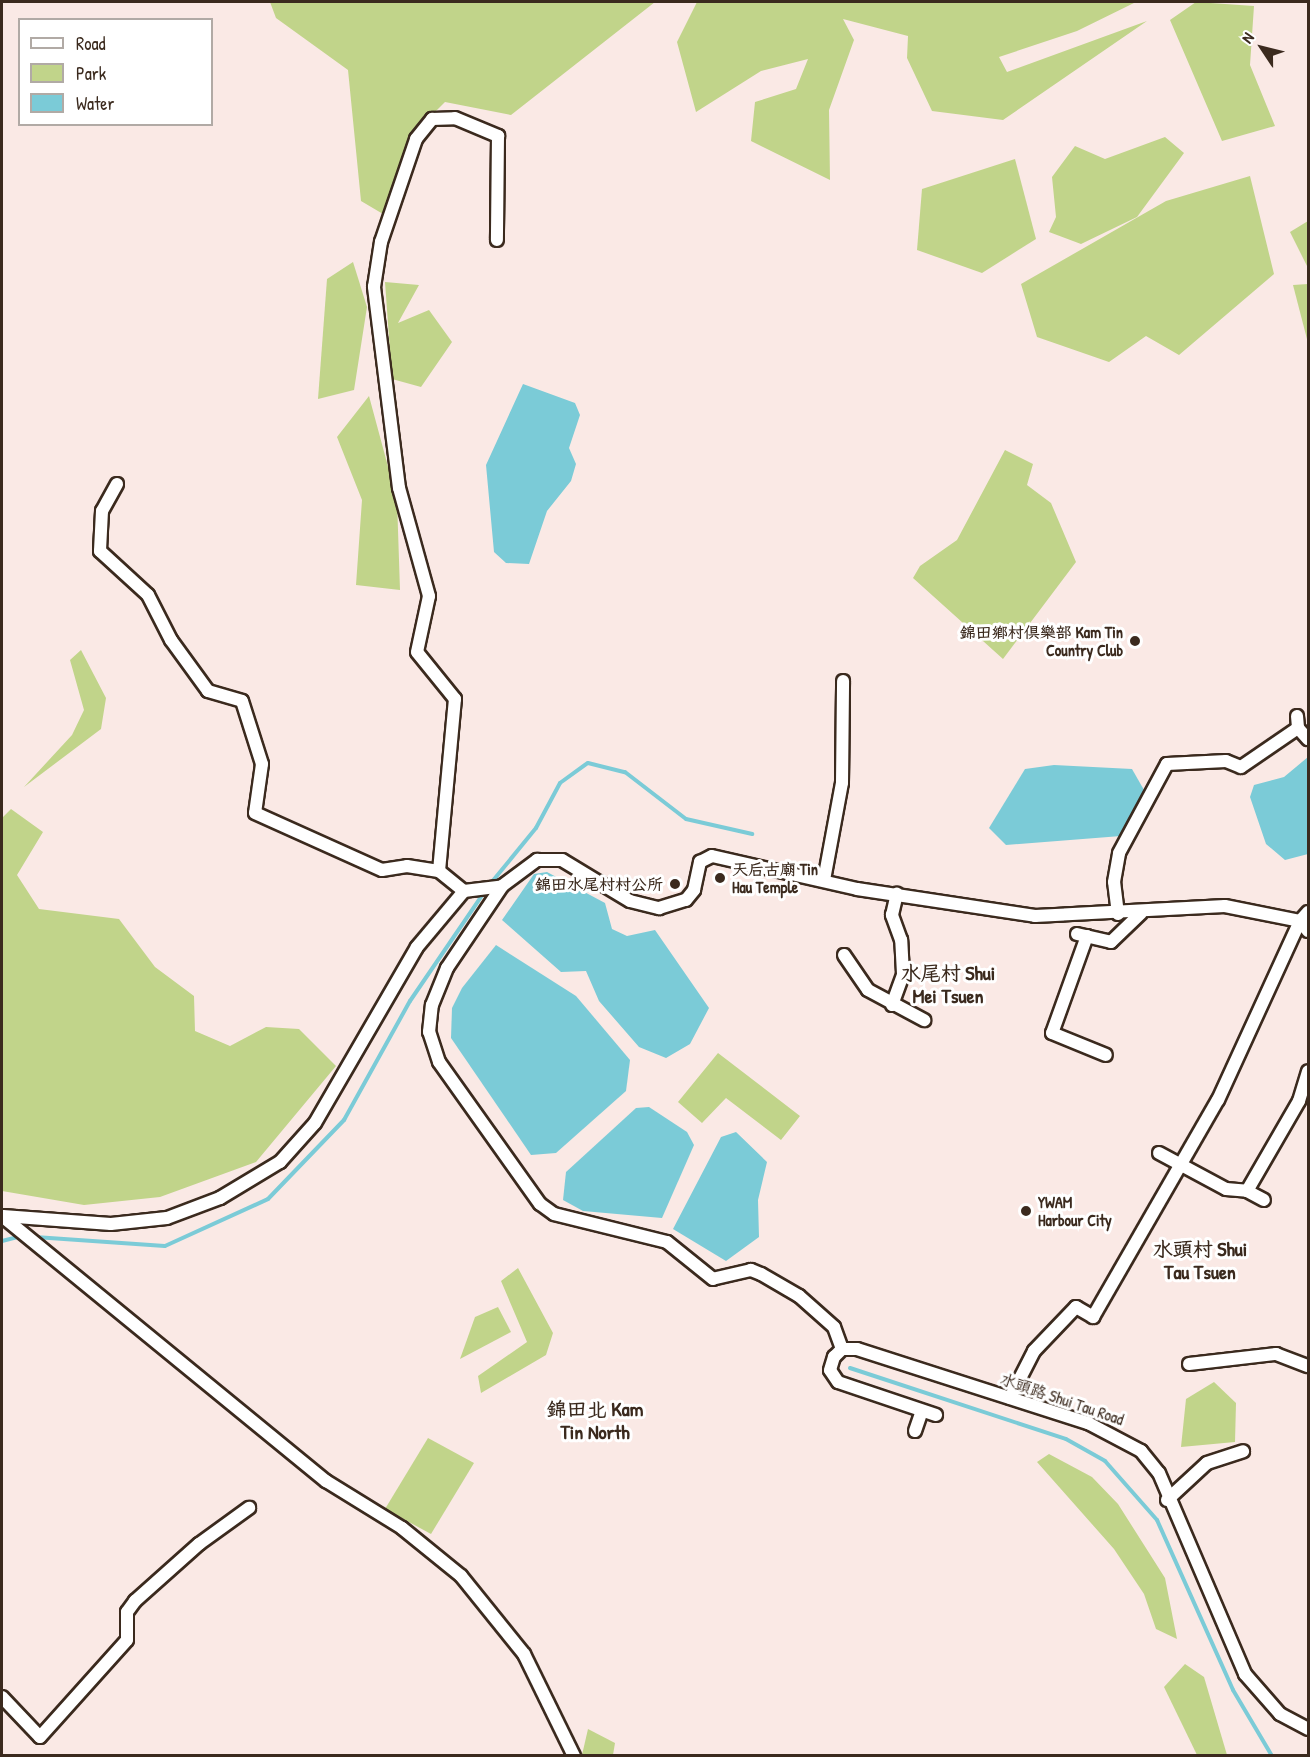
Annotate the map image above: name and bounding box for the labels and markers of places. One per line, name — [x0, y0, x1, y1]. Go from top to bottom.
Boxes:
place label: 錦田鄉村俱樂部 Kam Tin Country Club — [960, 622, 1123, 660]
marker: 錦田鄉村俱樂部 Kam Tin Country Club — [1128, 634, 1142, 648]
place label: 天后古廟 Tin Hau Temple — [732, 859, 818, 897]
marker: 天后古廟 Tin Hau Temple — [713, 871, 727, 885]
place label: 錦田水尾村村公所 — [535, 874, 663, 894]
marker: 錦田水尾村村公所 — [668, 877, 682, 891]
place label: YWAM Harbour City — [1038, 1192, 1112, 1230]
marker: YWAM Harbour City — [1019, 1204, 1033, 1218]

